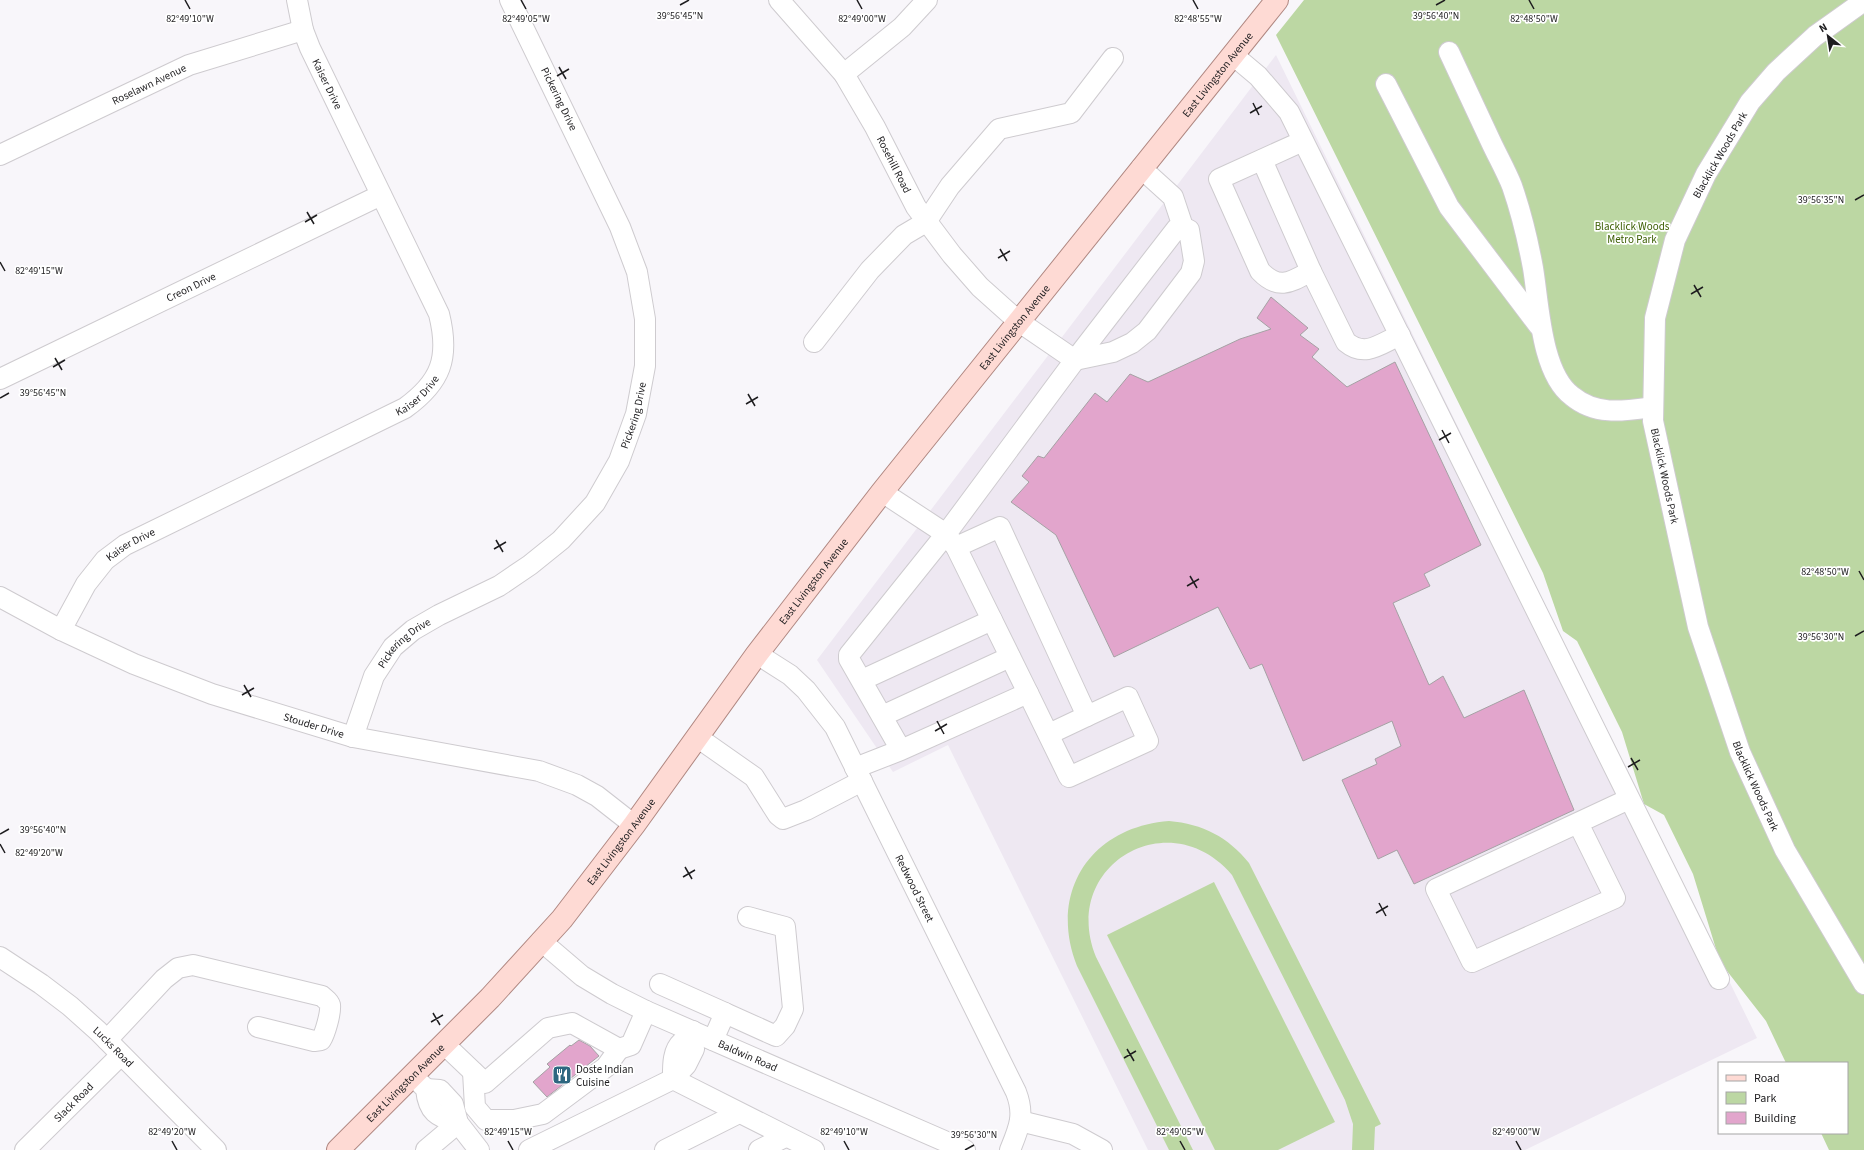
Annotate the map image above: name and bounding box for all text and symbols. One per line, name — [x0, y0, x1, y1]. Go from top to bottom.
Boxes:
text: 39°56'45"N — [657, 9, 703, 23]
text: 39°56'40"N — [1413, 9, 1459, 23]
text: 82°49'10"W — [166, 12, 214, 26]
text: 82°49'05"W — [502, 12, 550, 26]
text: 82°49'00"W — [838, 12, 886, 26]
text: 82°48'55"W — [1174, 12, 1222, 26]
text: 82°48'50"W — [1510, 12, 1558, 26]
north arrow — [1808, 16, 1848, 56]
text: N — [1816, 19, 1830, 36]
street label: East Livingston Avenue — [1178, 28, 1256, 120]
street label: Kaiser Drive — [308, 56, 346, 112]
street label: Roselawn Avenue — [109, 60, 189, 108]
street label: Pickering Drive — [537, 65, 581, 134]
street label: Blacklick Woods Park — [1689, 109, 1751, 201]
street label: Rosehill Road — [873, 133, 915, 196]
text: 39°56'35"N — [1798, 193, 1844, 207]
park label: Blacklick Woods Metro Park — [1595, 219, 1670, 247]
text: 82°49'15"W — [15, 264, 63, 278]
street label: Creon Drive — [164, 268, 219, 305]
street label: East Livingston Avenue — [976, 281, 1054, 373]
street label: Kaiser Drive — [393, 372, 443, 419]
street label: Pickering Drive — [617, 380, 649, 451]
text: 39°56'45"N — [20, 386, 66, 400]
street label: Blacklick Woods Park — [1647, 427, 1683, 526]
street label: Kaiser Drive — [103, 524, 158, 564]
street label: East Livingston Avenue — [775, 534, 852, 627]
text: 82°48'50"W — [1801, 565, 1849, 579]
street label: Pickering Drive — [374, 614, 434, 671]
text: 39°56'30"N — [1798, 630, 1844, 644]
street label: Stouder Drive — [282, 709, 347, 742]
street label: Blacklick Woods Park — [1729, 739, 1783, 834]
street label: East Livingston Avenue — [583, 795, 659, 888]
text: 39°56'40"N — [20, 823, 66, 837]
text: 82°49'20"W — [15, 846, 63, 860]
street label: Redwood Street — [892, 852, 938, 925]
street label: Lucks Road — [90, 1023, 137, 1070]
street label: Baldwin Road — [716, 1036, 780, 1075]
street label: East Livingston Avenue — [363, 1040, 448, 1125]
place label: Doste Indian Cuisine — [576, 1062, 634, 1090]
legend — [1718, 1062, 1848, 1134]
restaurant icon: Doste Indian Cuisine — [551, 1064, 573, 1086]
text: Road — [1754, 1070, 1780, 1087]
street label: Slack Road — [50, 1079, 97, 1125]
text: Park — [1754, 1090, 1776, 1107]
text: Building — [1754, 1110, 1796, 1127]
text: 82°49'20"W — [148, 1125, 196, 1139]
text: 82°49'15"W — [484, 1125, 532, 1139]
text: 82°49'10"W — [820, 1125, 868, 1139]
text: 82°49'05"W — [1156, 1125, 1204, 1139]
text: 82°49'00"W — [1492, 1125, 1540, 1139]
text: 39°56'30"N — [951, 1128, 997, 1142]

